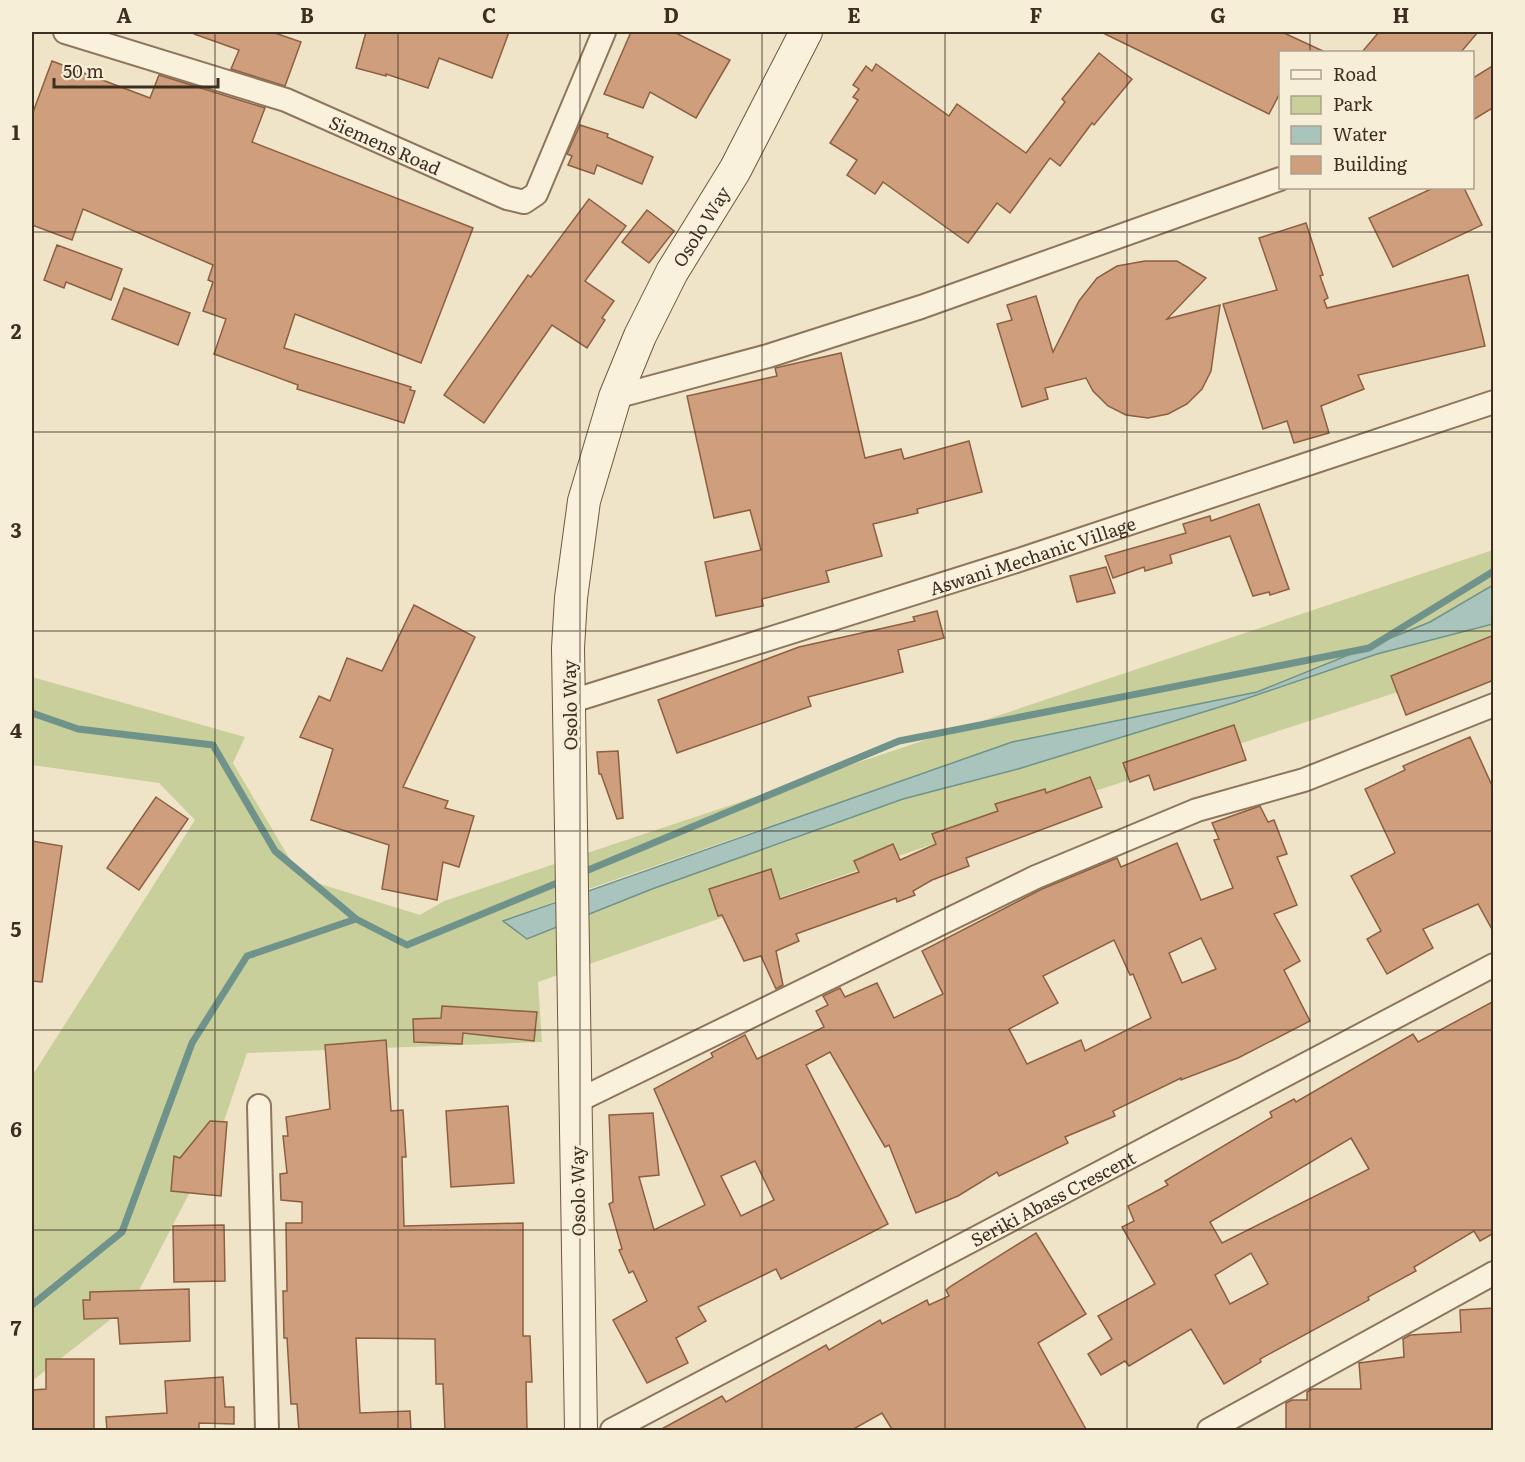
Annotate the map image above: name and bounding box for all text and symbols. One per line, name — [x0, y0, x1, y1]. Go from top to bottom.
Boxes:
text: A — [116, 0, 132, 29]
text: B — [300, 0, 314, 29]
text: C — [482, 0, 496, 29]
text: D — [663, 0, 679, 29]
text: E — [847, 0, 861, 29]
text: F — [1030, 0, 1043, 29]
text: G — [1210, 0, 1226, 29]
text: H — [1393, 0, 1409, 29]
scale bar — [54, 51, 218, 89]
legend — [1279, 51, 1474, 189]
text: 50 m — [63, 57, 104, 84]
text: Road — [1333, 60, 1377, 87]
text: Park — [1333, 90, 1374, 117]
street label: Siemens Road — [325, 107, 446, 181]
text: 1 — [12, 116, 20, 146]
text: Water — [1333, 120, 1387, 147]
text: Building — [1333, 150, 1408, 177]
street label: Osolo Way — [665, 180, 736, 272]
text: 2 — [11, 315, 22, 345]
street label: Aswani Mechanic Village — [926, 509, 1139, 601]
text: 3 — [10, 514, 22, 544]
street label: Osolo Way — [555, 659, 583, 751]
text: 4 — [10, 714, 22, 744]
text: 5 — [11, 913, 22, 943]
text: 6 — [10, 1113, 22, 1143]
street label: Seriki Abass Crescent — [965, 1143, 1140, 1252]
street label: Osolo Way — [563, 1145, 591, 1237]
text: 7 — [11, 1312, 22, 1342]

